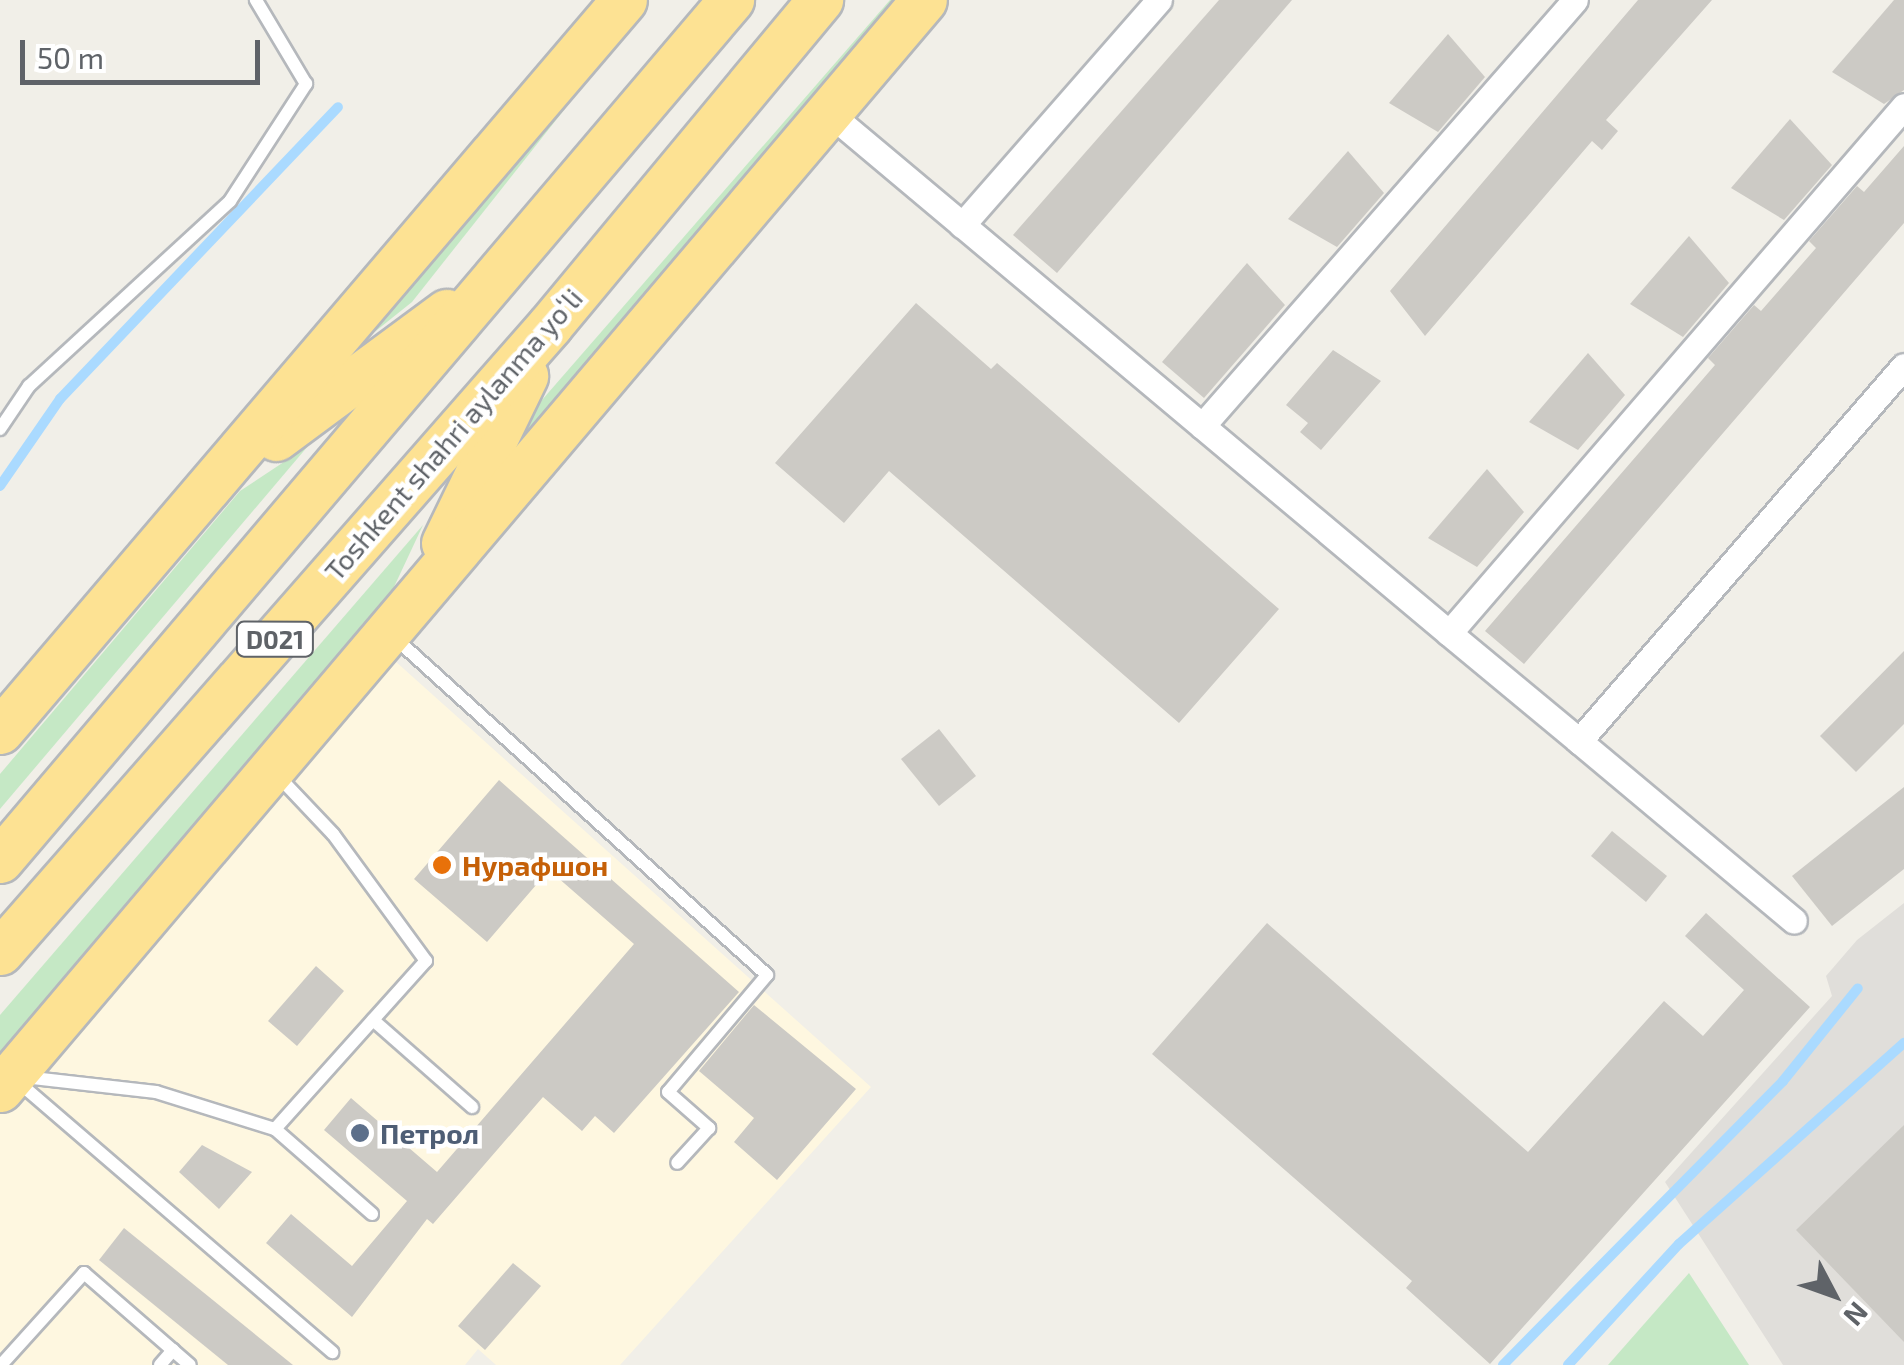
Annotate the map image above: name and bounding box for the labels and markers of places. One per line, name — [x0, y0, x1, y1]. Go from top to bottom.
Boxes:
place label: Нурафшон — [462, 848, 608, 882]
marker: Нурафшон — [431, 854, 453, 876]
place label: Петрол — [380, 1116, 479, 1150]
marker: Петрол — [349, 1122, 371, 1144]

